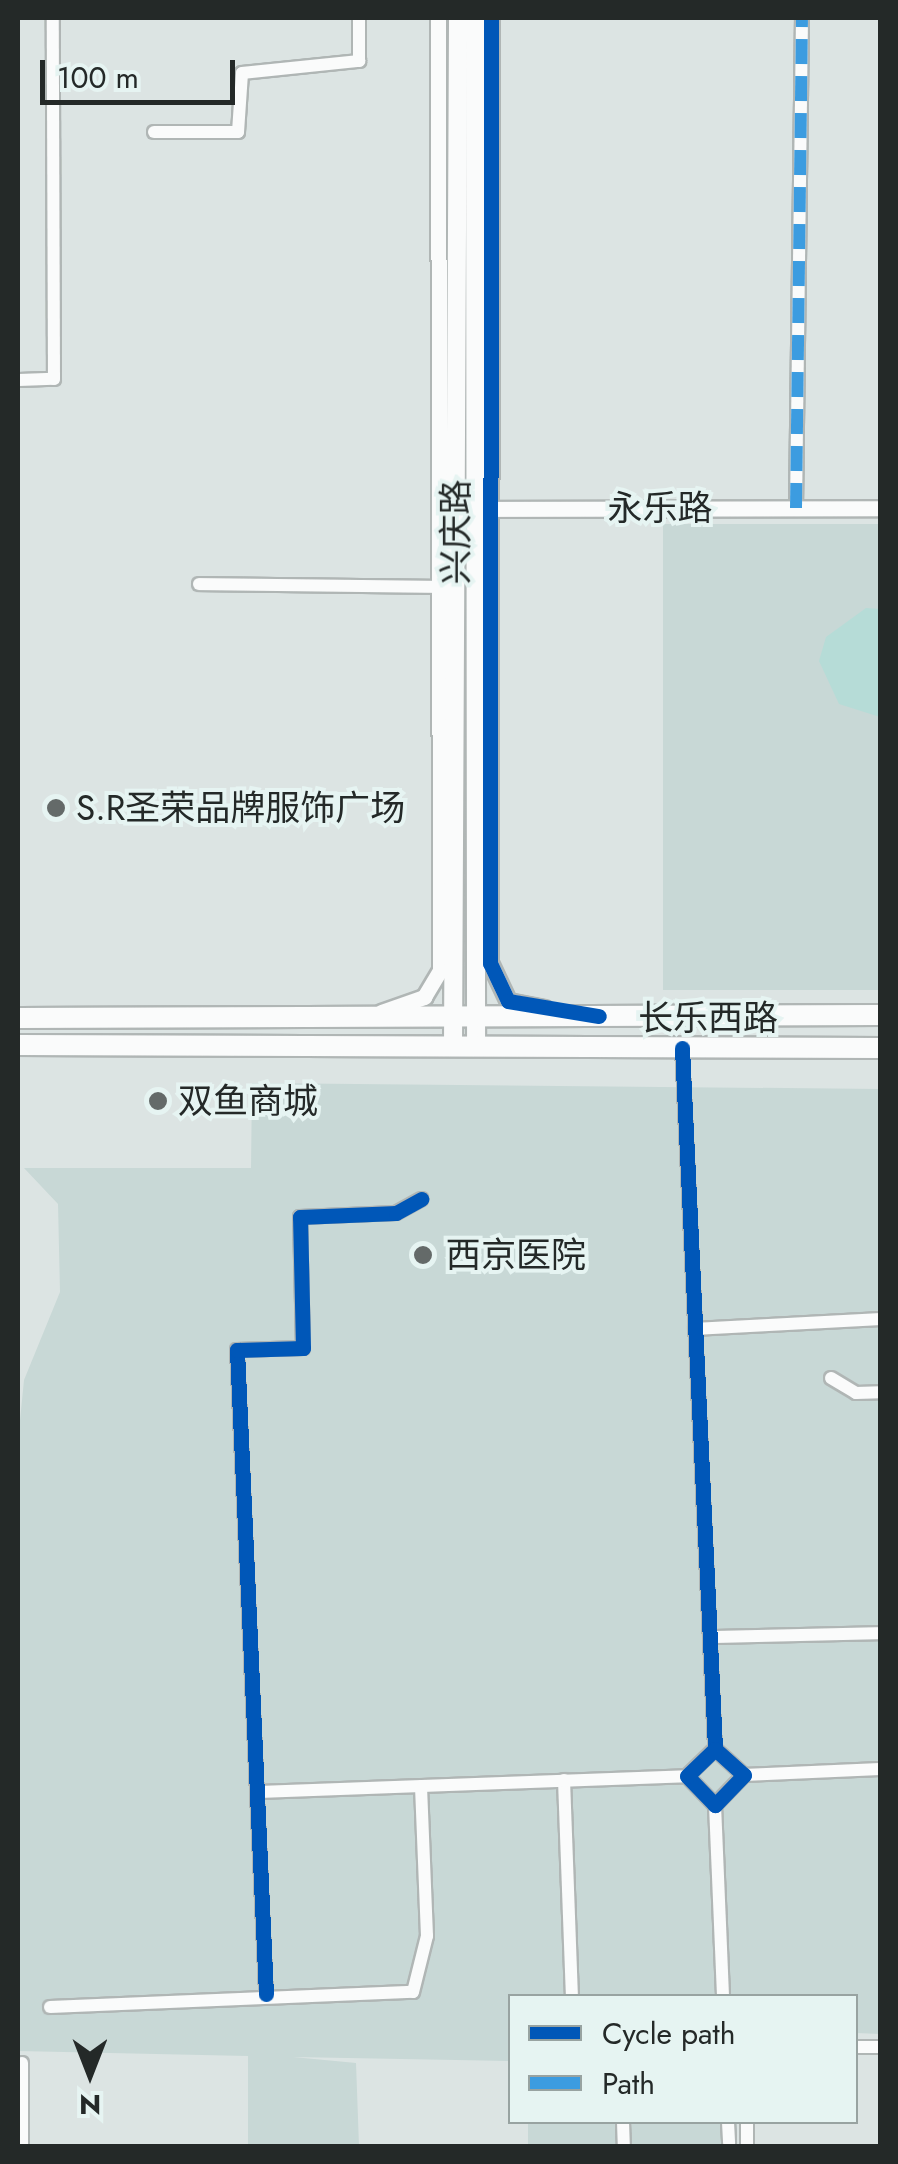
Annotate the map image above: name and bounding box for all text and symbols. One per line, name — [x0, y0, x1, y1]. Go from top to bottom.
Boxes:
scale bar — [45, 40, 240, 102]
text: 100 m — [57, 56, 139, 99]
street label: 兴庆路 — [435, 480, 477, 584]
street label: 永乐路 — [608, 487, 712, 529]
place label: S.R圣荣品牌服饰广场 — [76, 787, 405, 829]
marker: S.R圣荣品牌服饰广场 — [45, 797, 67, 819]
street label: 长乐西路 — [638, 997, 778, 1039]
place label: 双鱼商城 — [178, 1080, 318, 1122]
marker: 双鱼商城 — [147, 1090, 169, 1112]
place label: 西京医院 — [446, 1234, 586, 1276]
marker: 西京医院 — [410, 1242, 436, 1268]
legend — [508, 1994, 858, 2124]
text: Cycle path — [602, 2012, 735, 2055]
north arrow — [40, 2024, 140, 2124]
text: Path — [602, 2062, 655, 2105]
text: N — [79, 2084, 101, 2125]

